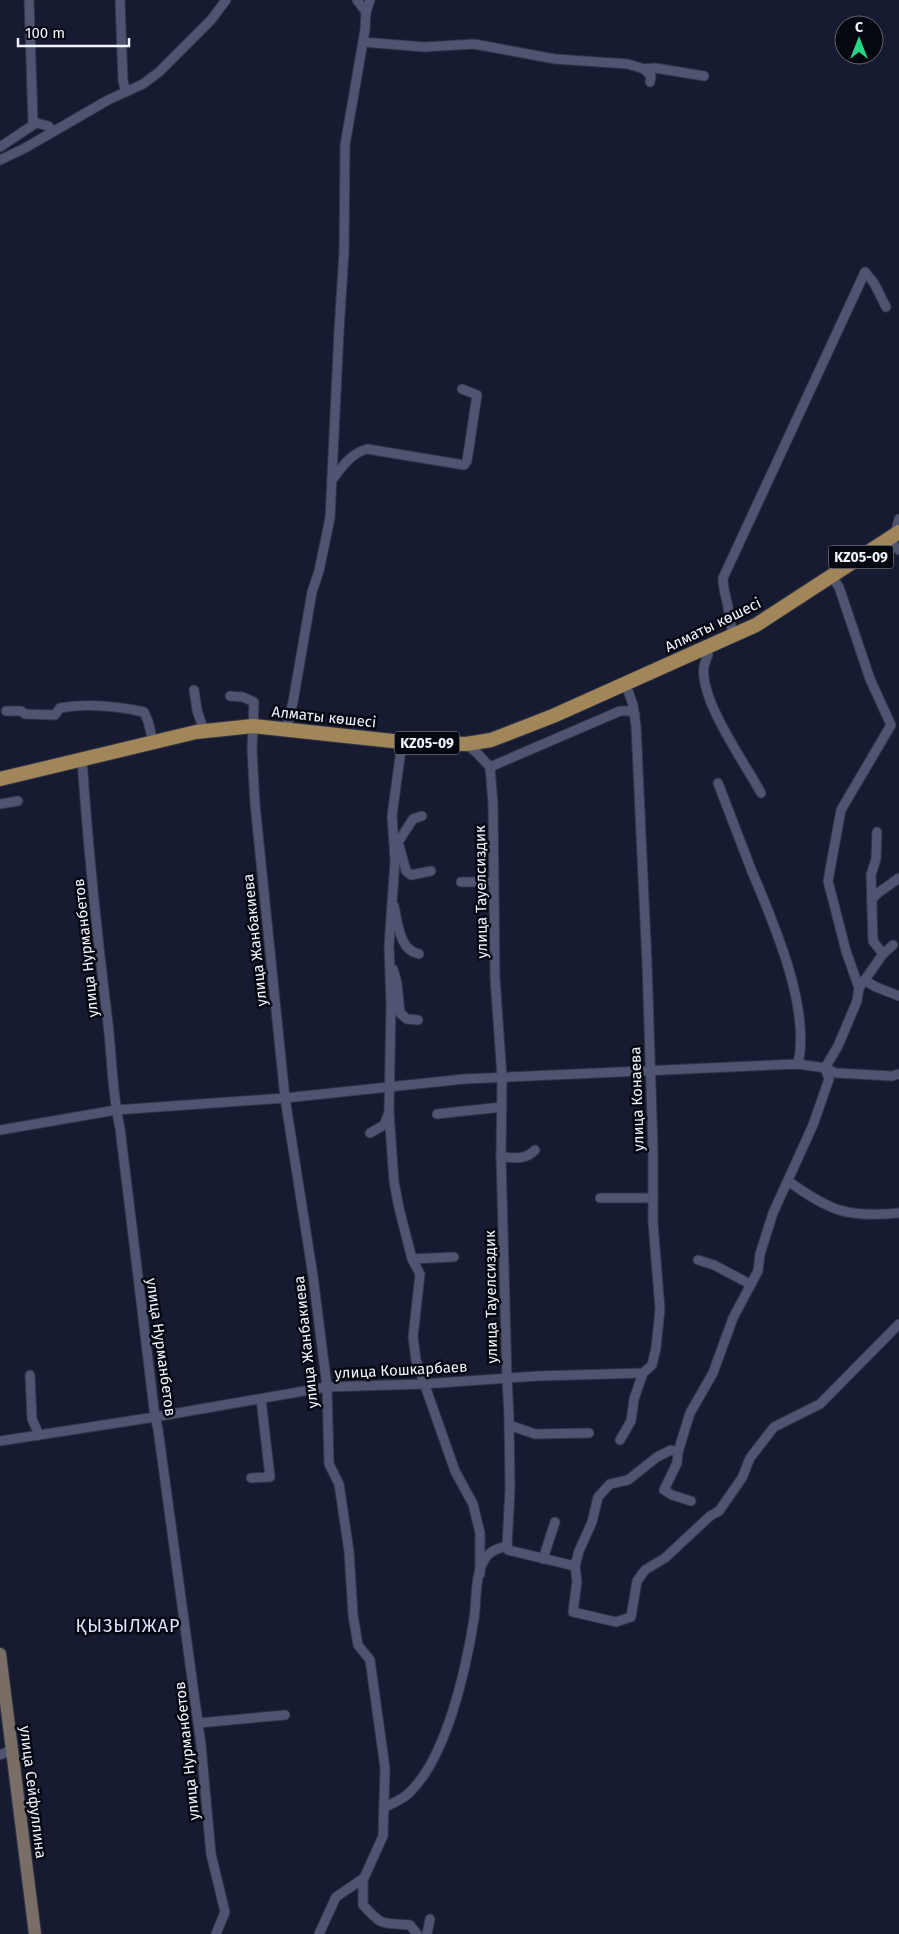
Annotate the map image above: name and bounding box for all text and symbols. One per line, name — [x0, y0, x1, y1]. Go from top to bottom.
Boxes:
scale bar — [18, 15, 129, 47]
north arrow — [834, 15, 884, 65]
text: С — [855, 19, 863, 36]
text: 100 m — [25, 24, 65, 42]
road number: KZ05-09 — [828, 546, 894, 568]
street label: Алматы көшесі — [662, 594, 764, 656]
street label: Алматы көшесі — [271, 703, 377, 731]
road number: KZ05-09 — [394, 731, 460, 754]
street label: улица Тауелсиздик — [471, 825, 491, 959]
street label: улица Жанбакиева — [239, 873, 271, 1007]
street label: улица Нурманбетов — [70, 878, 102, 1018]
street label: улица Конаева — [626, 1046, 648, 1152]
street label: улица Тауелсиздик — [481, 1230, 501, 1364]
street label: улица Жанбакиева — [290, 1275, 322, 1409]
street label: улица Нурманбетов — [142, 1277, 180, 1417]
street label: улица Кошкарбаев — [334, 1358, 468, 1382]
district label: ҚЫЗЫЛЖАР — [76, 1615, 180, 1637]
street label: улица Нурманбетов — [171, 1681, 203, 1821]
street label: улица Сейфуллина — [16, 1725, 50, 1859]

